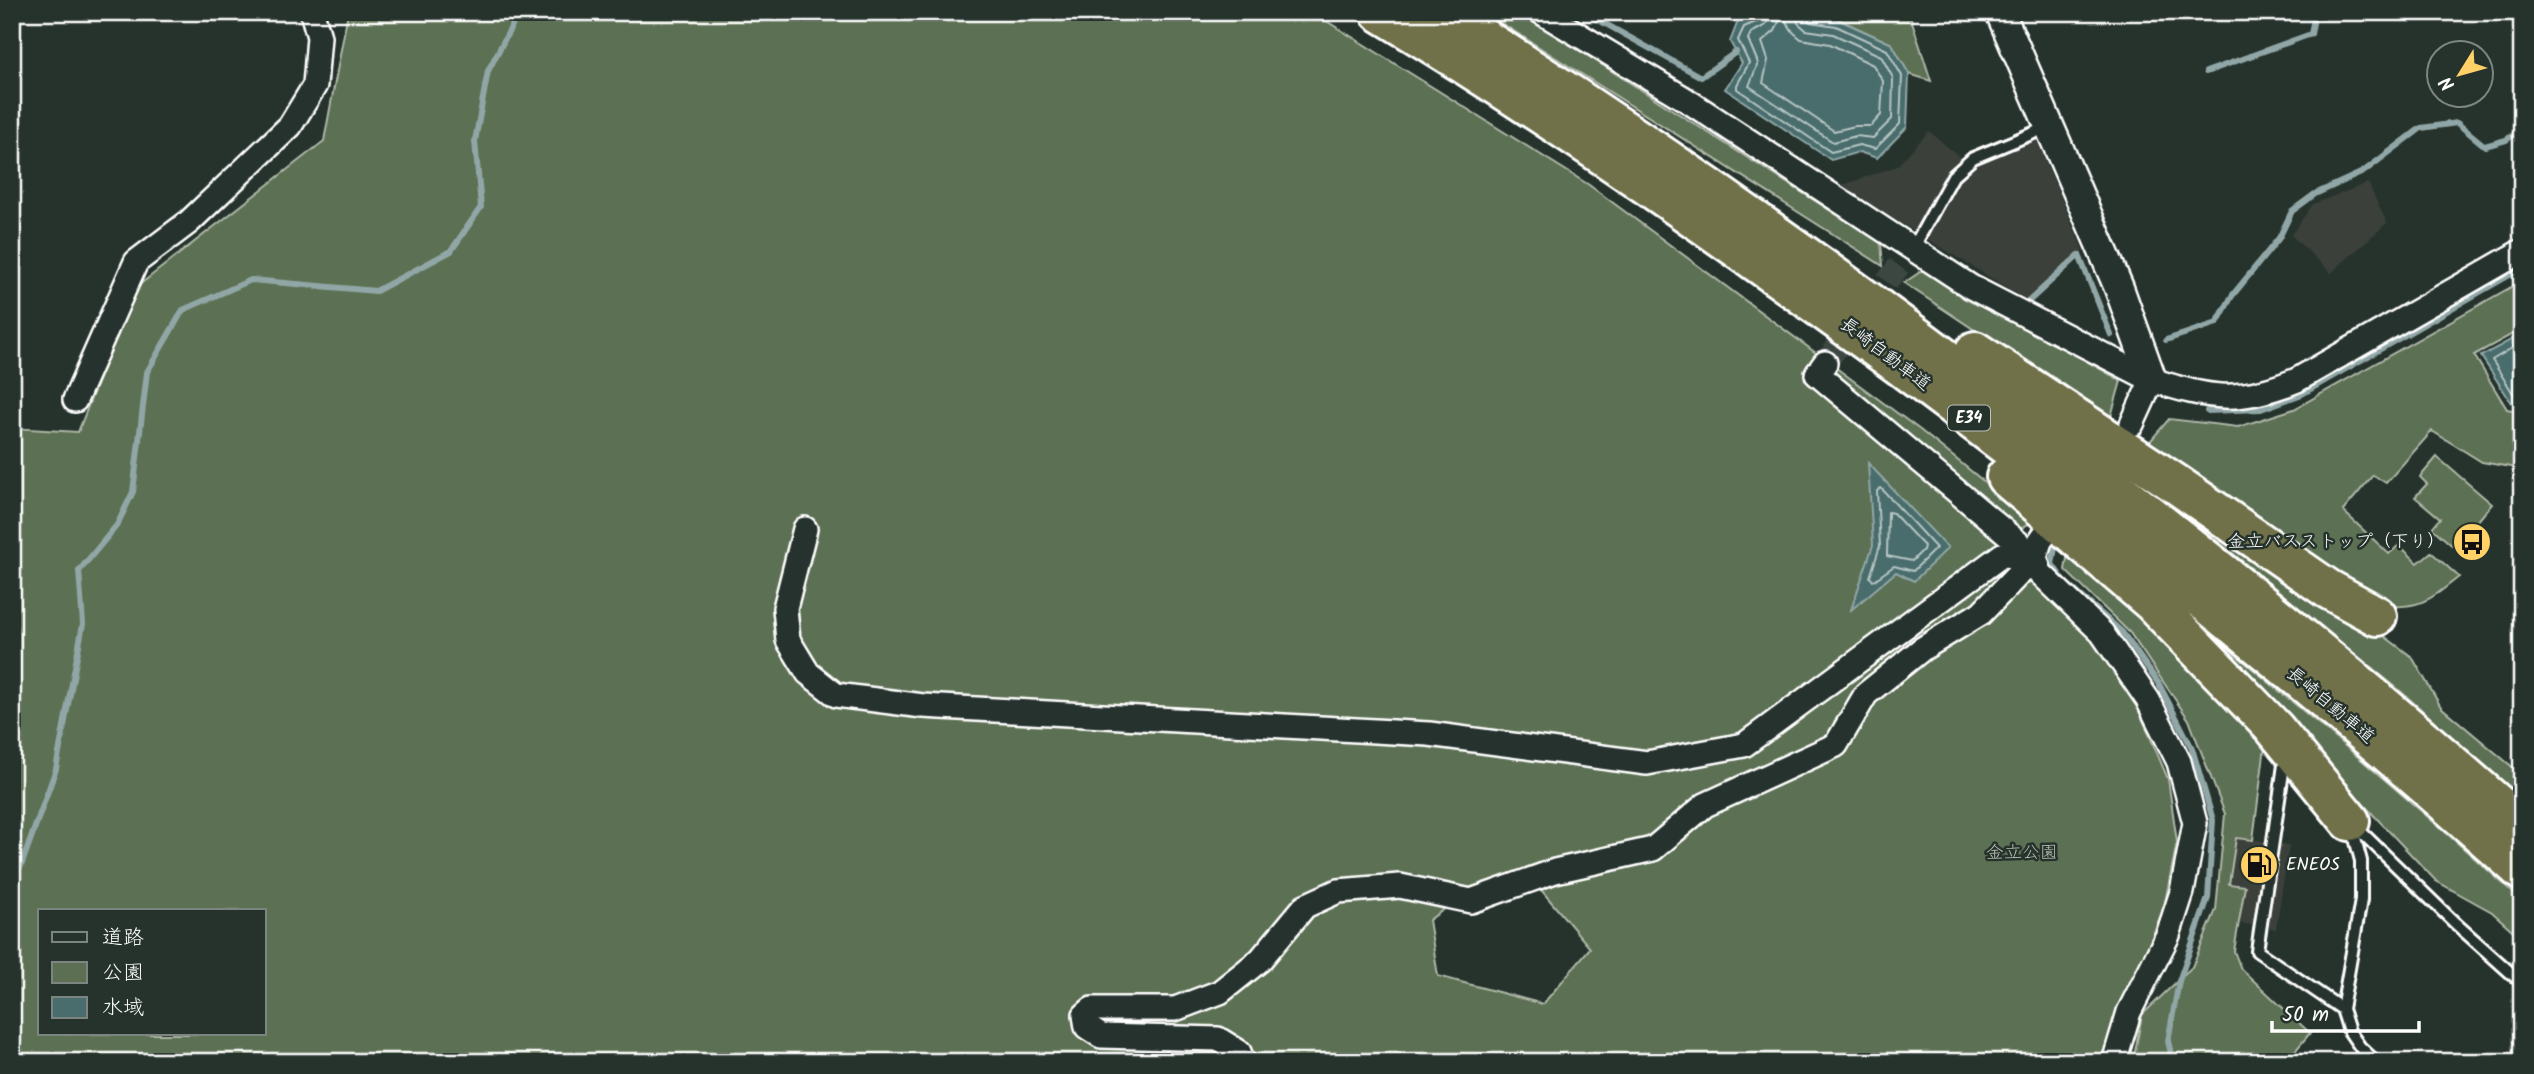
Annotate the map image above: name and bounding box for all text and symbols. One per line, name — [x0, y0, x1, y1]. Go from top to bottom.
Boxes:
north arrow — [2426, 38, 2496, 108]
text: N — [2432, 69, 2464, 97]
street label: 長崎自動車道 — [1833, 311, 1937, 399]
road number: E34 — [1948, 406, 1990, 430]
bus stop icon: 金立バスストップ（下り） — [2451, 521, 2493, 563]
place label: 金立バスストップ（下り） — [2228, 528, 2445, 557]
street label: 長崎自動車道 — [2279, 660, 2381, 752]
park label: 金立公園 — [1986, 839, 2058, 868]
fuel station icon: ENEOS — [2238, 844, 2280, 886]
place label: ENEOS — [2286, 851, 2340, 880]
legend — [38, 909, 266, 1036]
text: 道路 — [102, 922, 144, 955]
text: 公園 — [102, 957, 144, 990]
scale bar — [2272, 990, 2418, 1034]
text: 水域 — [102, 992, 144, 1025]
text: 50 m — [2282, 999, 2329, 1032]

